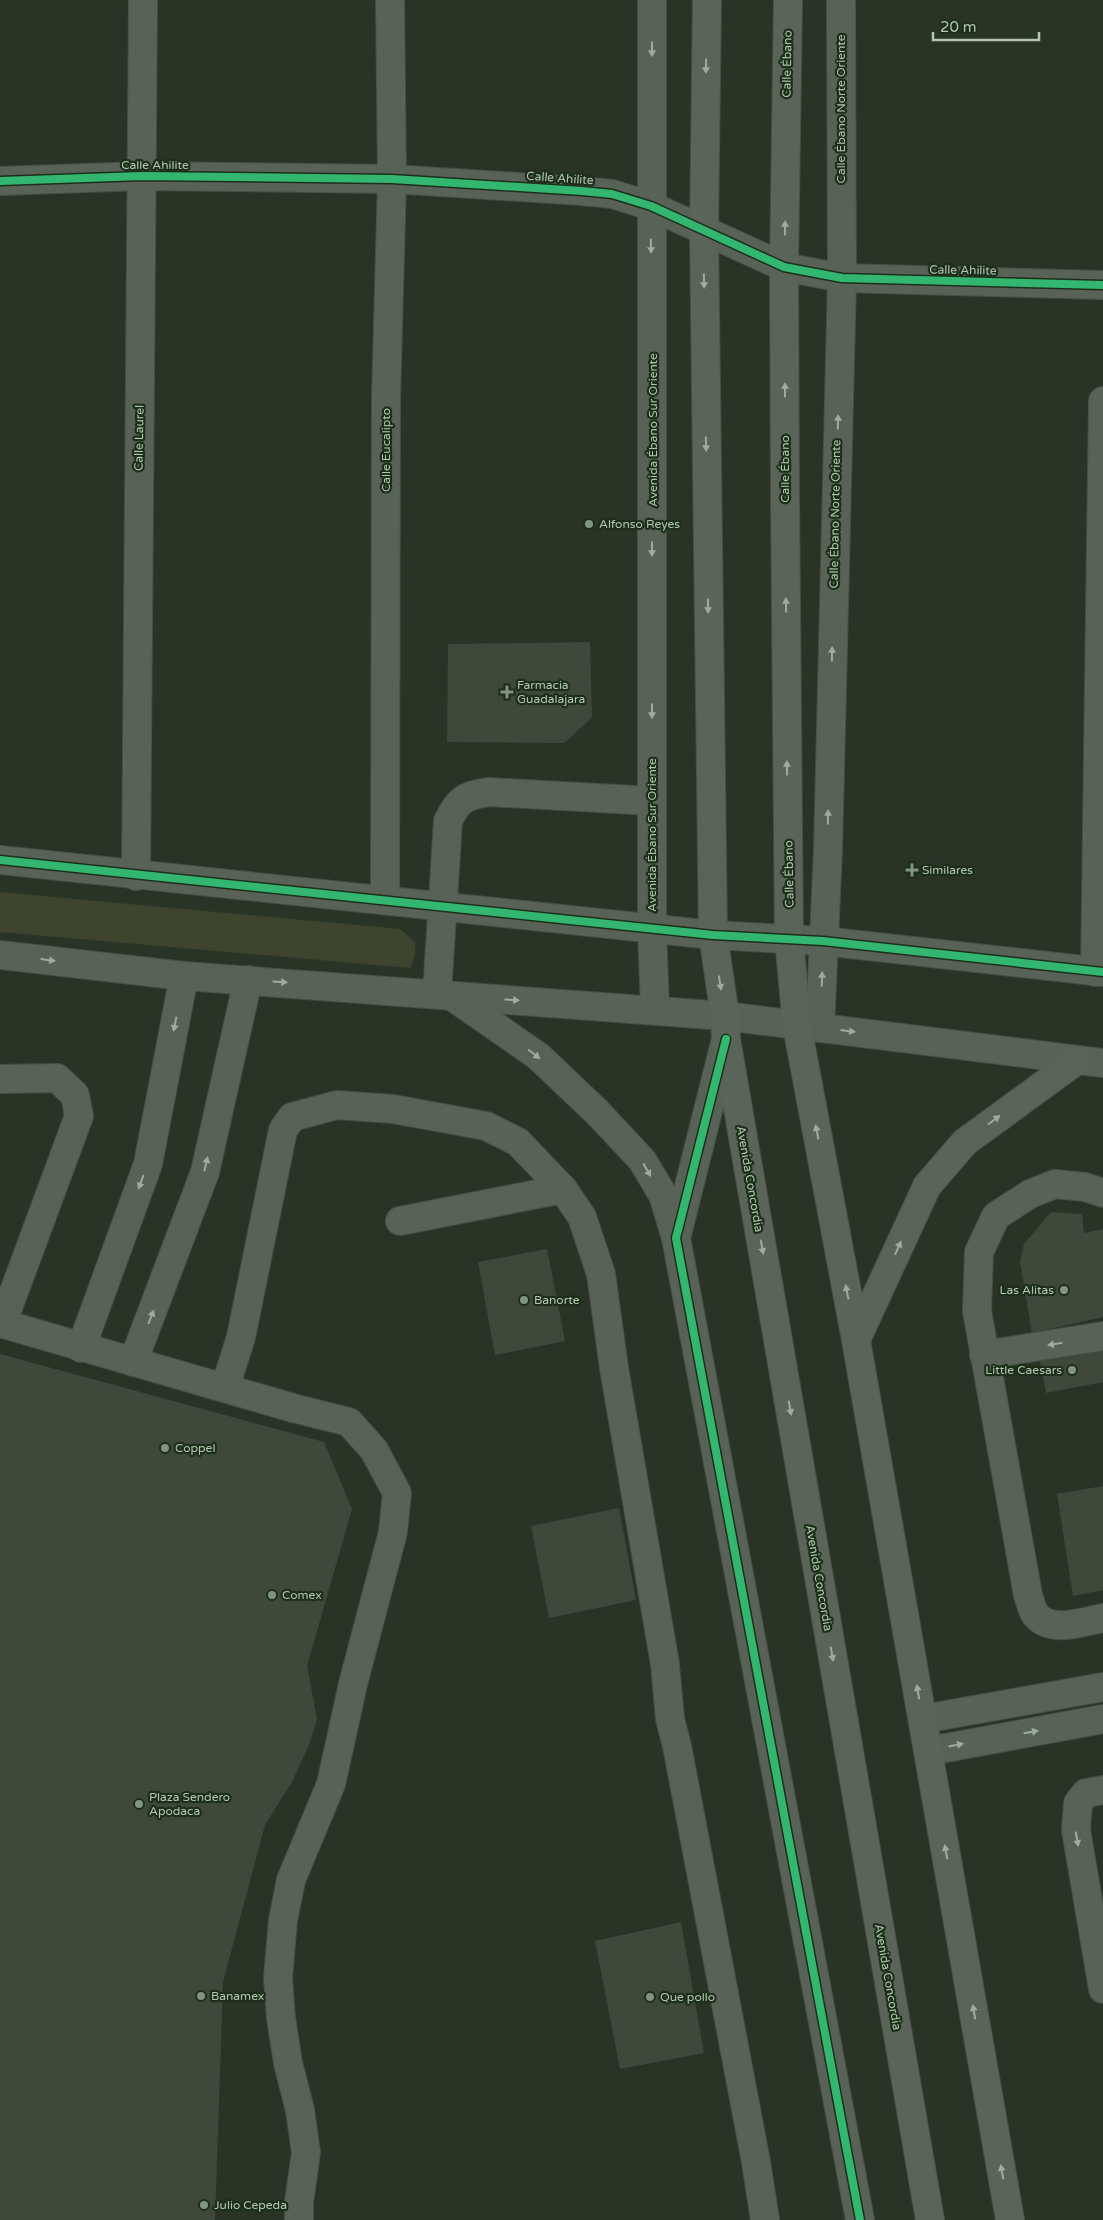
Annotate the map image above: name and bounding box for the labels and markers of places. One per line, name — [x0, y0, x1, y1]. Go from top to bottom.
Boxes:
place label: Alfonso Reyes — [599, 517, 680, 531]
marker: Alfonso Reyes — [583, 518, 595, 530]
place label: Farmacia Guadalajara — [517, 678, 585, 706]
marker: Farmacia Guadalajara — [501, 686, 513, 698]
place label: Similares — [922, 863, 973, 877]
marker: Similares — [906, 864, 918, 876]
place label: Las Alitas — [1000, 1283, 1054, 1297]
marker: Las Alitas — [1058, 1284, 1070, 1296]
place label: Banorte — [534, 1293, 580, 1307]
marker: Banorte — [518, 1294, 530, 1306]
place label: Little Caesars — [985, 1363, 1062, 1377]
marker: Little Caesars — [1066, 1364, 1078, 1376]
place label: Coppel — [175, 1441, 215, 1455]
marker: Coppel — [159, 1442, 171, 1454]
place label: Comex — [282, 1588, 322, 1602]
marker: Comex — [266, 1589, 278, 1601]
place label: Plaza Sendero Apodaca — [149, 1790, 230, 1818]
marker: Plaza Sendero Apodaca — [133, 1798, 145, 1810]
place label: Banamex — [211, 1989, 264, 2003]
marker: Banamex — [195, 1990, 207, 2002]
place label: Que pollo — [660, 1990, 715, 2004]
marker: Que pollo — [644, 1991, 656, 2003]
place label: Julio Cepeda — [214, 2198, 287, 2212]
marker: Julio Cepeda — [198, 2199, 210, 2211]

